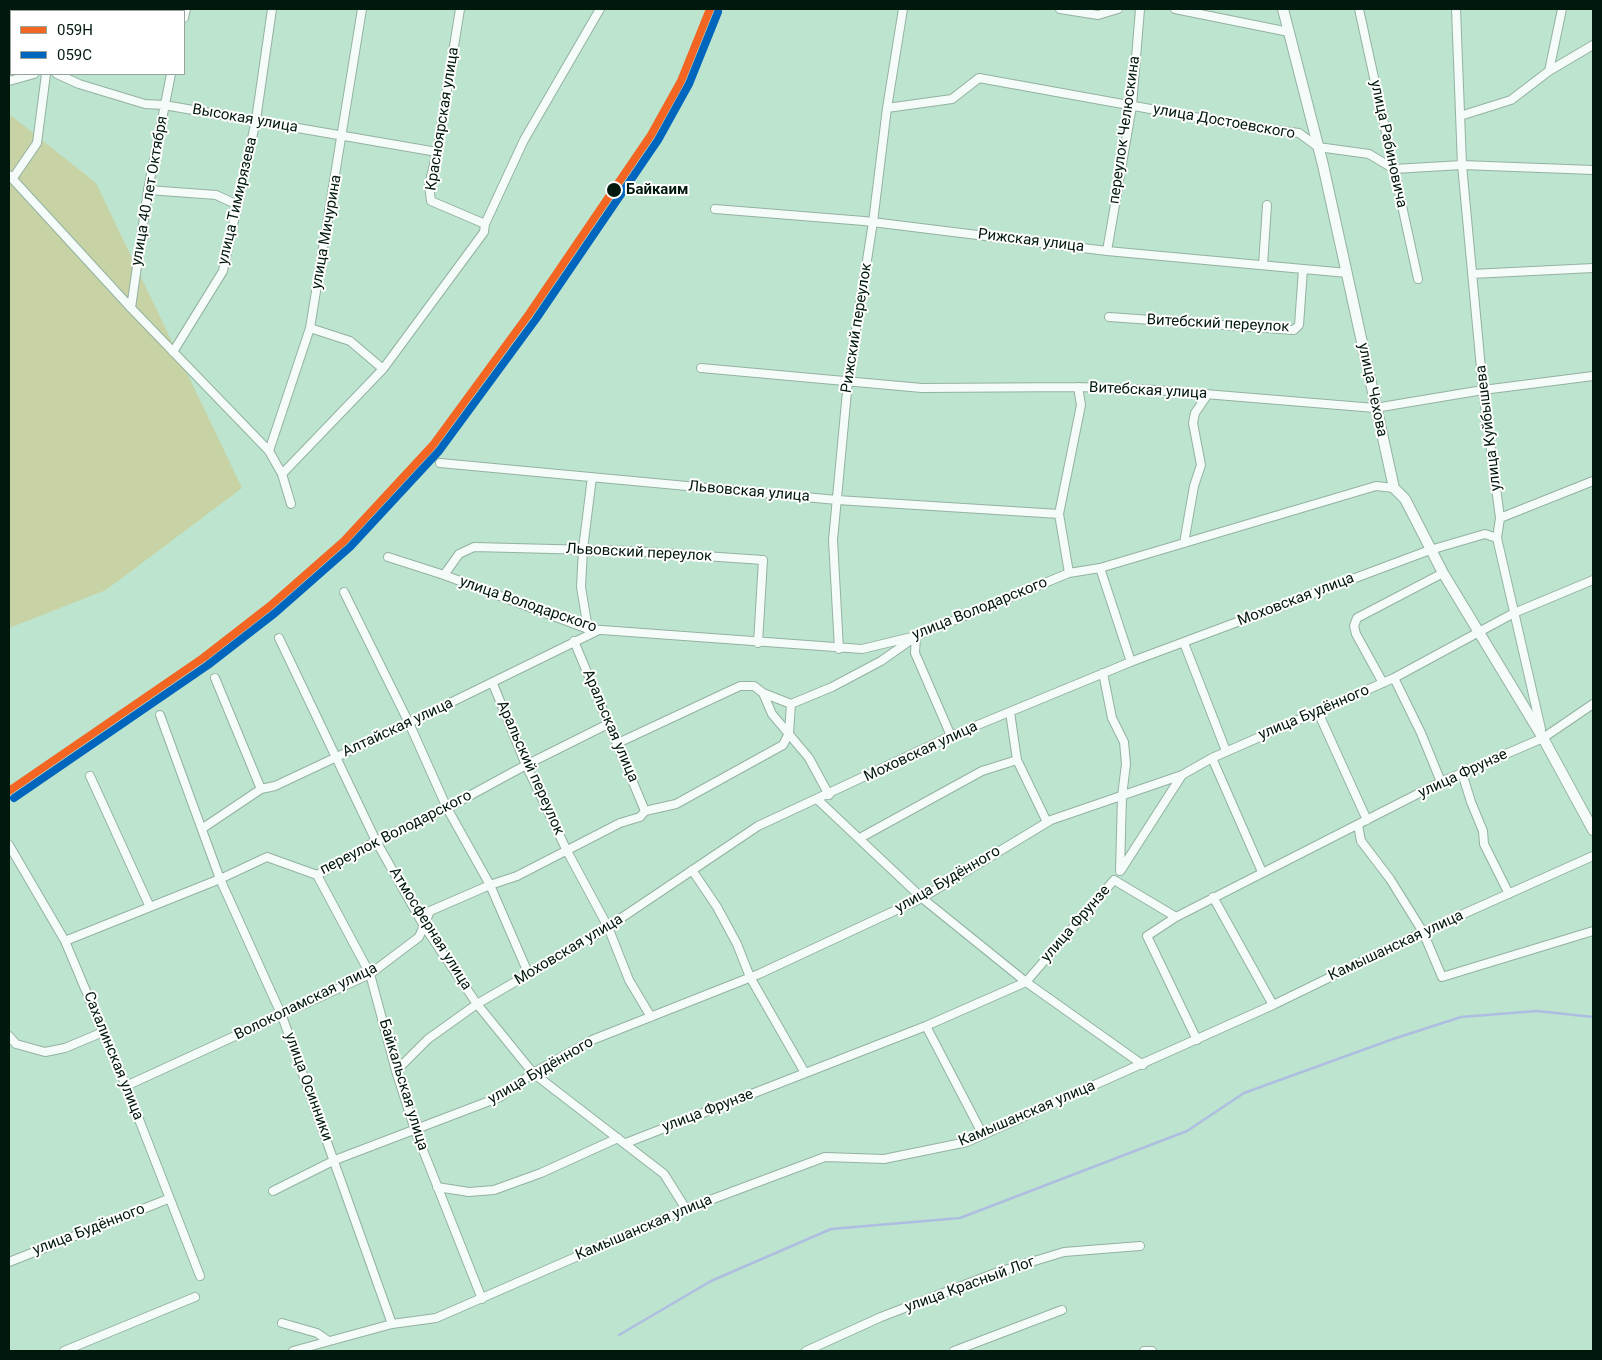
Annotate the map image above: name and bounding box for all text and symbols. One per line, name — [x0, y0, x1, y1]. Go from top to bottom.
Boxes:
legend — [10, 10, 185, 75]
text: 059Н — [57, 21, 93, 39]
text: 059С — [57, 46, 92, 64]
street label: Красноярская улица — [423, 46, 463, 192]
street label: переулок Челюскина — [1106, 55, 1144, 205]
street label: улица Рабиновича — [1366, 79, 1410, 209]
street label: Высокая улица — [191, 101, 299, 137]
street label: улица Достоевского — [1152, 101, 1296, 143]
street label: улица 40 лет Октября — [128, 115, 172, 267]
street label: улица Тимирязева — [215, 135, 261, 267]
street label: улица Мичурина — [308, 173, 346, 291]
marker: Байкаим — [605, 181, 623, 199]
place label: Байкаим — [626, 181, 688, 199]
street label: Рижская улица — [977, 226, 1085, 256]
street label: Рижский переулок — [838, 262, 876, 394]
street label: Витебский переулок — [1146, 311, 1290, 337]
street label: улица Чехова — [1353, 341, 1391, 439]
street label: улица Куйбышева — [1472, 364, 1506, 492]
street label: Витебская улица — [1089, 379, 1207, 403]
street label: Львовская улица — [688, 478, 810, 506]
street label: Львовский переулок — [565, 540, 713, 566]
street label: Моховская улица — [1235, 570, 1357, 630]
street label: улица Володарского — [457, 573, 599, 637]
street label: улица Володарского — [910, 574, 1050, 644]
street label: Аральская улица — [578, 667, 642, 785]
street label: улица Будённого — [1256, 682, 1372, 744]
street label: Алтайская улица — [340, 695, 456, 761]
street label: Аральский переулок — [492, 698, 568, 838]
street label: Моховская улица — [861, 718, 981, 786]
street label: улица Фрунзе — [1416, 746, 1510, 802]
street label: переулок Володарского — [317, 787, 475, 879]
street label: улица Будённого — [892, 843, 1004, 917]
street label: Атмосферная улица — [385, 864, 475, 994]
street label: улица Фрунзе — [1038, 882, 1114, 966]
street label: Камышанская улица — [1326, 907, 1466, 985]
street label: Моховская улица — [512, 911, 626, 989]
street label: Волоколамская улица — [232, 960, 380, 1044]
street label: Сахалинская улица — [79, 989, 147, 1123]
street label: Байкальская улица — [374, 1017, 432, 1153]
street label: улица Осинники — [280, 1030, 336, 1144]
street label: улица Будённого — [485, 1034, 597, 1108]
street label: Камышанская улица — [956, 1077, 1098, 1151]
street label: улица Фрунзе — [660, 1085, 756, 1137]
street label: Камышанская улица — [573, 1191, 715, 1265]
street label: улица Будённого — [30, 1200, 148, 1260]
street label: улица Красный Лог — [903, 1253, 1037, 1317]

